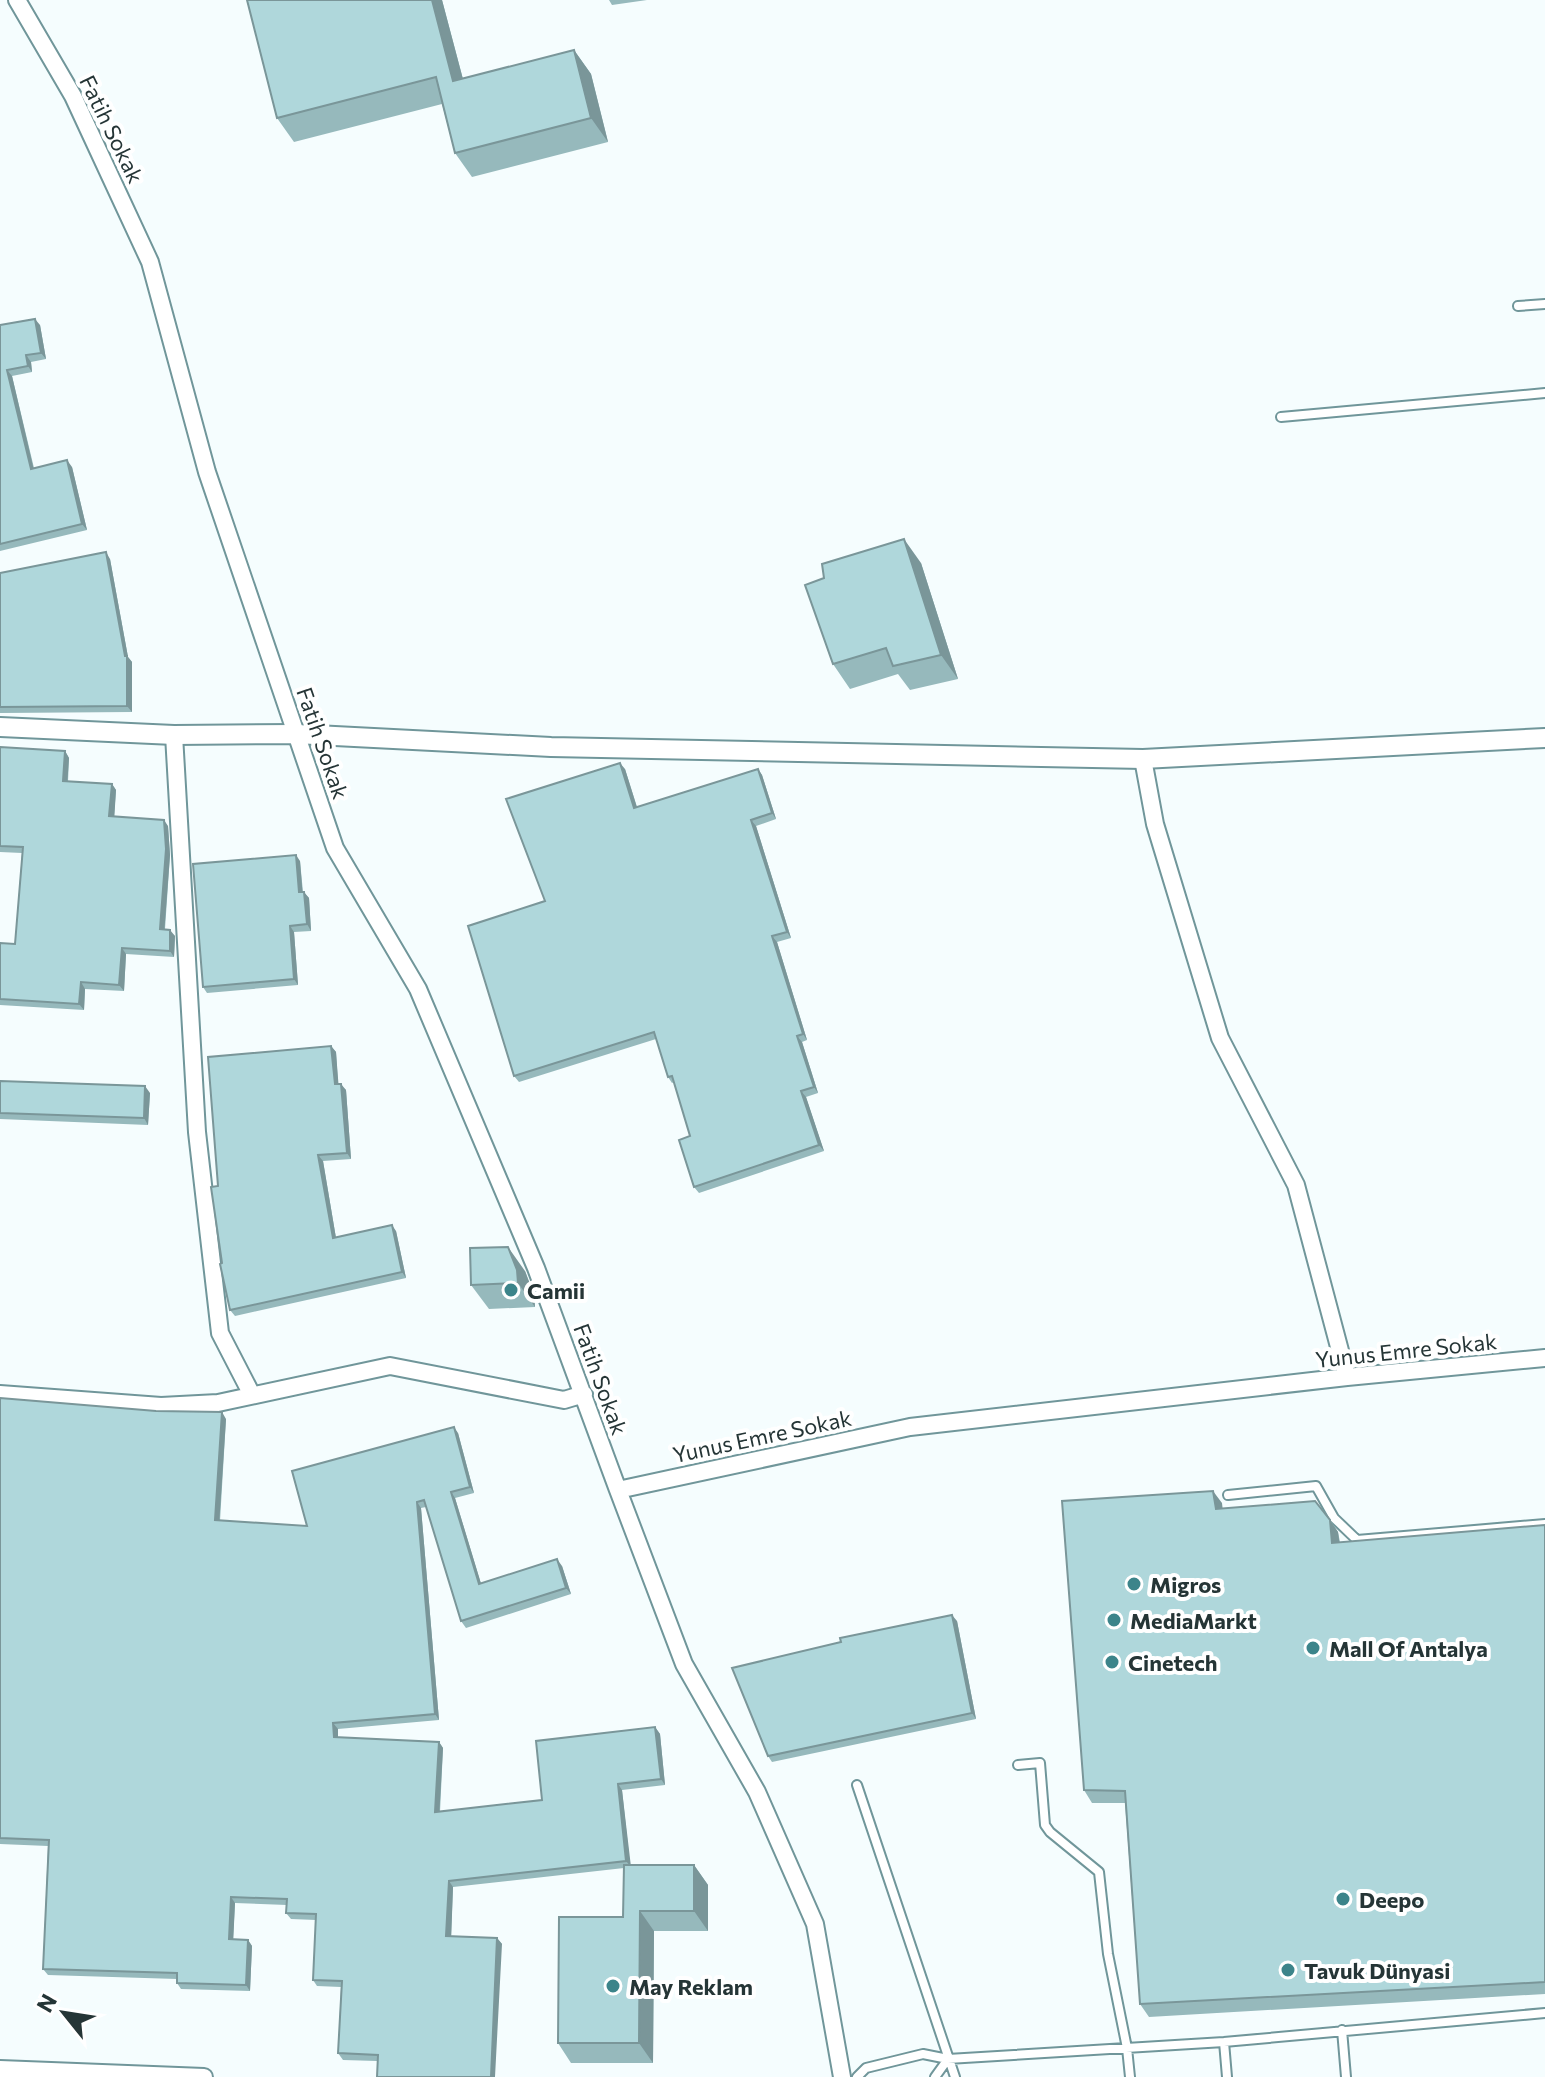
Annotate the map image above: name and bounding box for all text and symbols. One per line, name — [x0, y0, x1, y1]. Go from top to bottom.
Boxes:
street label: Fatih Sokak — [74, 71, 150, 187]
street label: Fatih Sokak — [291, 683, 355, 803]
place label: Camii — [527, 1277, 585, 1304]
marker: Camii — [502, 1281, 520, 1299]
street label: Fatih Sokak — [568, 1320, 634, 1438]
street label: Yunus Emre Sokak — [1314, 1327, 1498, 1373]
street label: Yunus Emre Sokak — [670, 1404, 854, 1468]
place label: Migros — [1150, 1571, 1221, 1598]
marker: Migros — [1125, 1575, 1143, 1593]
place label: MediaMarkt — [1130, 1607, 1257, 1634]
marker: MediaMarkt — [1105, 1611, 1123, 1629]
place label: Mall Of Antalya — [1329, 1635, 1488, 1662]
marker: Mall Of Antalya — [1304, 1639, 1322, 1657]
place label: Cinetech — [1128, 1649, 1218, 1676]
marker: Cinetech — [1103, 1653, 1121, 1671]
place label: Deepo — [1359, 1886, 1424, 1913]
marker: Deepo — [1334, 1890, 1352, 1908]
place label: Tavuk Dünyasi — [1304, 1957, 1450, 1984]
marker: Tavuk Dünyasi — [1279, 1961, 1297, 1979]
north arrow — [24, 1973, 104, 2053]
place label: May Reklam — [629, 1973, 753, 2000]
marker: May Reklam — [604, 1977, 622, 1995]
text: N — [30, 1989, 62, 2017]

